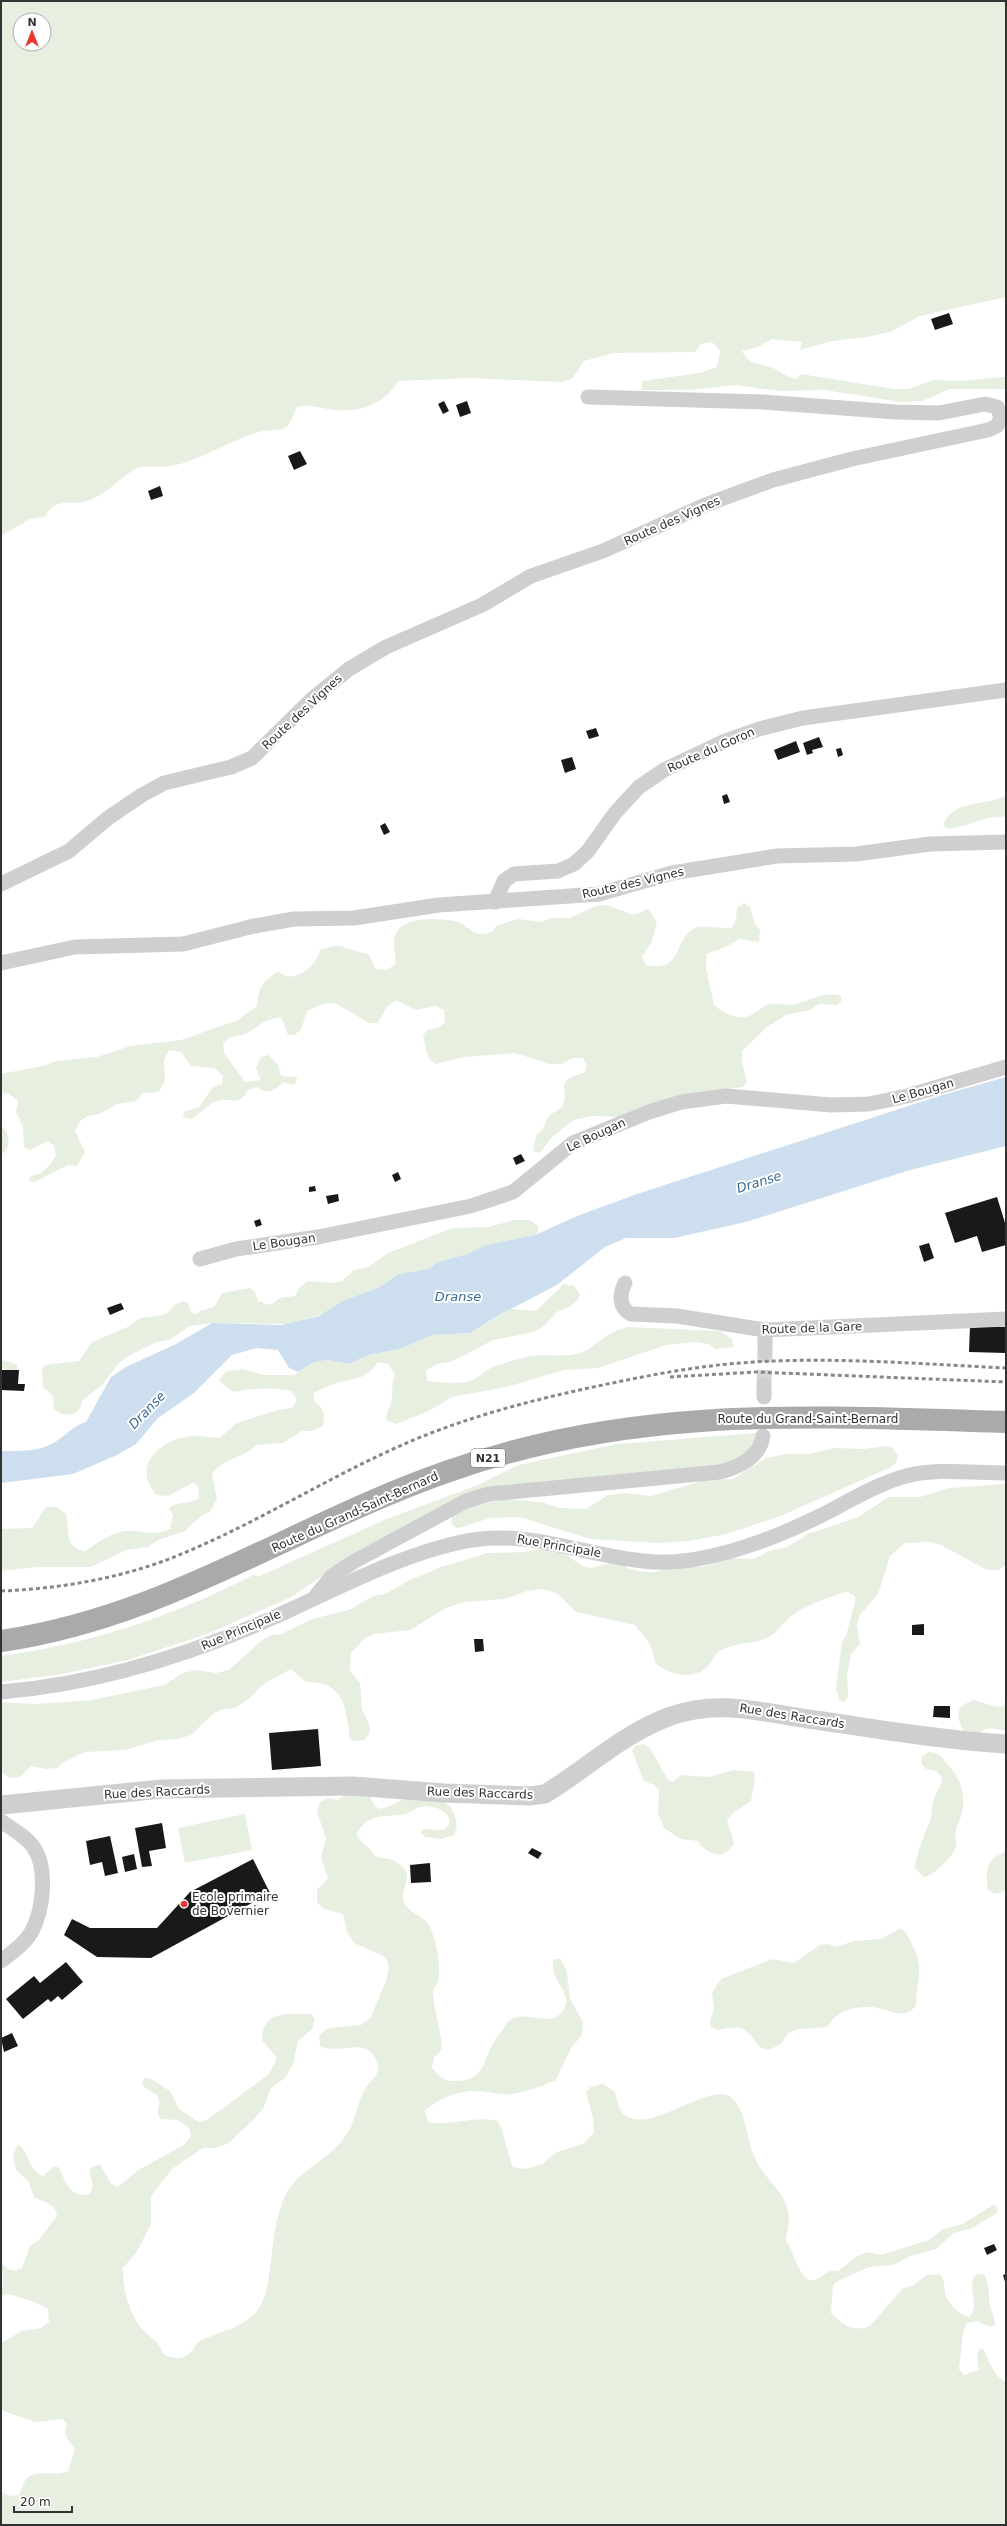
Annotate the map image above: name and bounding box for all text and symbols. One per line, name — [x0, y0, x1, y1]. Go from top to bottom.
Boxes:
north arrow — [12, 12, 52, 52]
text: N — [27, 16, 37, 29]
street label: Route des Vignes — [622, 493, 722, 549]
street label: Route des Vignes — [259, 671, 345, 753]
street label: Route du Goron — [665, 724, 757, 776]
street label: Route des Vignes — [581, 864, 685, 902]
street label: Le Bougan — [891, 1076, 955, 1106]
street label: Le Bougan — [564, 1115, 628, 1155]
water label: Dranse — [735, 1168, 783, 1196]
street label: Le Bougan — [252, 1231, 316, 1253]
water label: Dranse — [435, 1289, 481, 1304]
street label: Route de la Gare — [761, 1319, 863, 1337]
water label: Dranse — [126, 1388, 168, 1432]
street label: Route du Grand-Saint-Bernard — [718, 1412, 898, 1426]
road number: N21 — [471, 1449, 505, 1467]
street label: Route du Grand-Saint-Bernard — [269, 1469, 441, 1555]
street label: Rue Principale — [516, 1532, 602, 1560]
street label: Rue Principale — [199, 1607, 283, 1653]
street label: Rue des Raccards — [738, 1701, 846, 1731]
street label: Rue des Raccards — [104, 1782, 210, 1802]
street label: Rue des Raccards — [427, 1784, 533, 1802]
place label: Ecole primaire de Bovernier — [192, 1890, 278, 1918]
marker: Ecole primaire de Bovernier — [179, 1899, 189, 1909]
scale bar — [14, 2488, 72, 2514]
text: 20 m — [20, 2495, 51, 2509]

